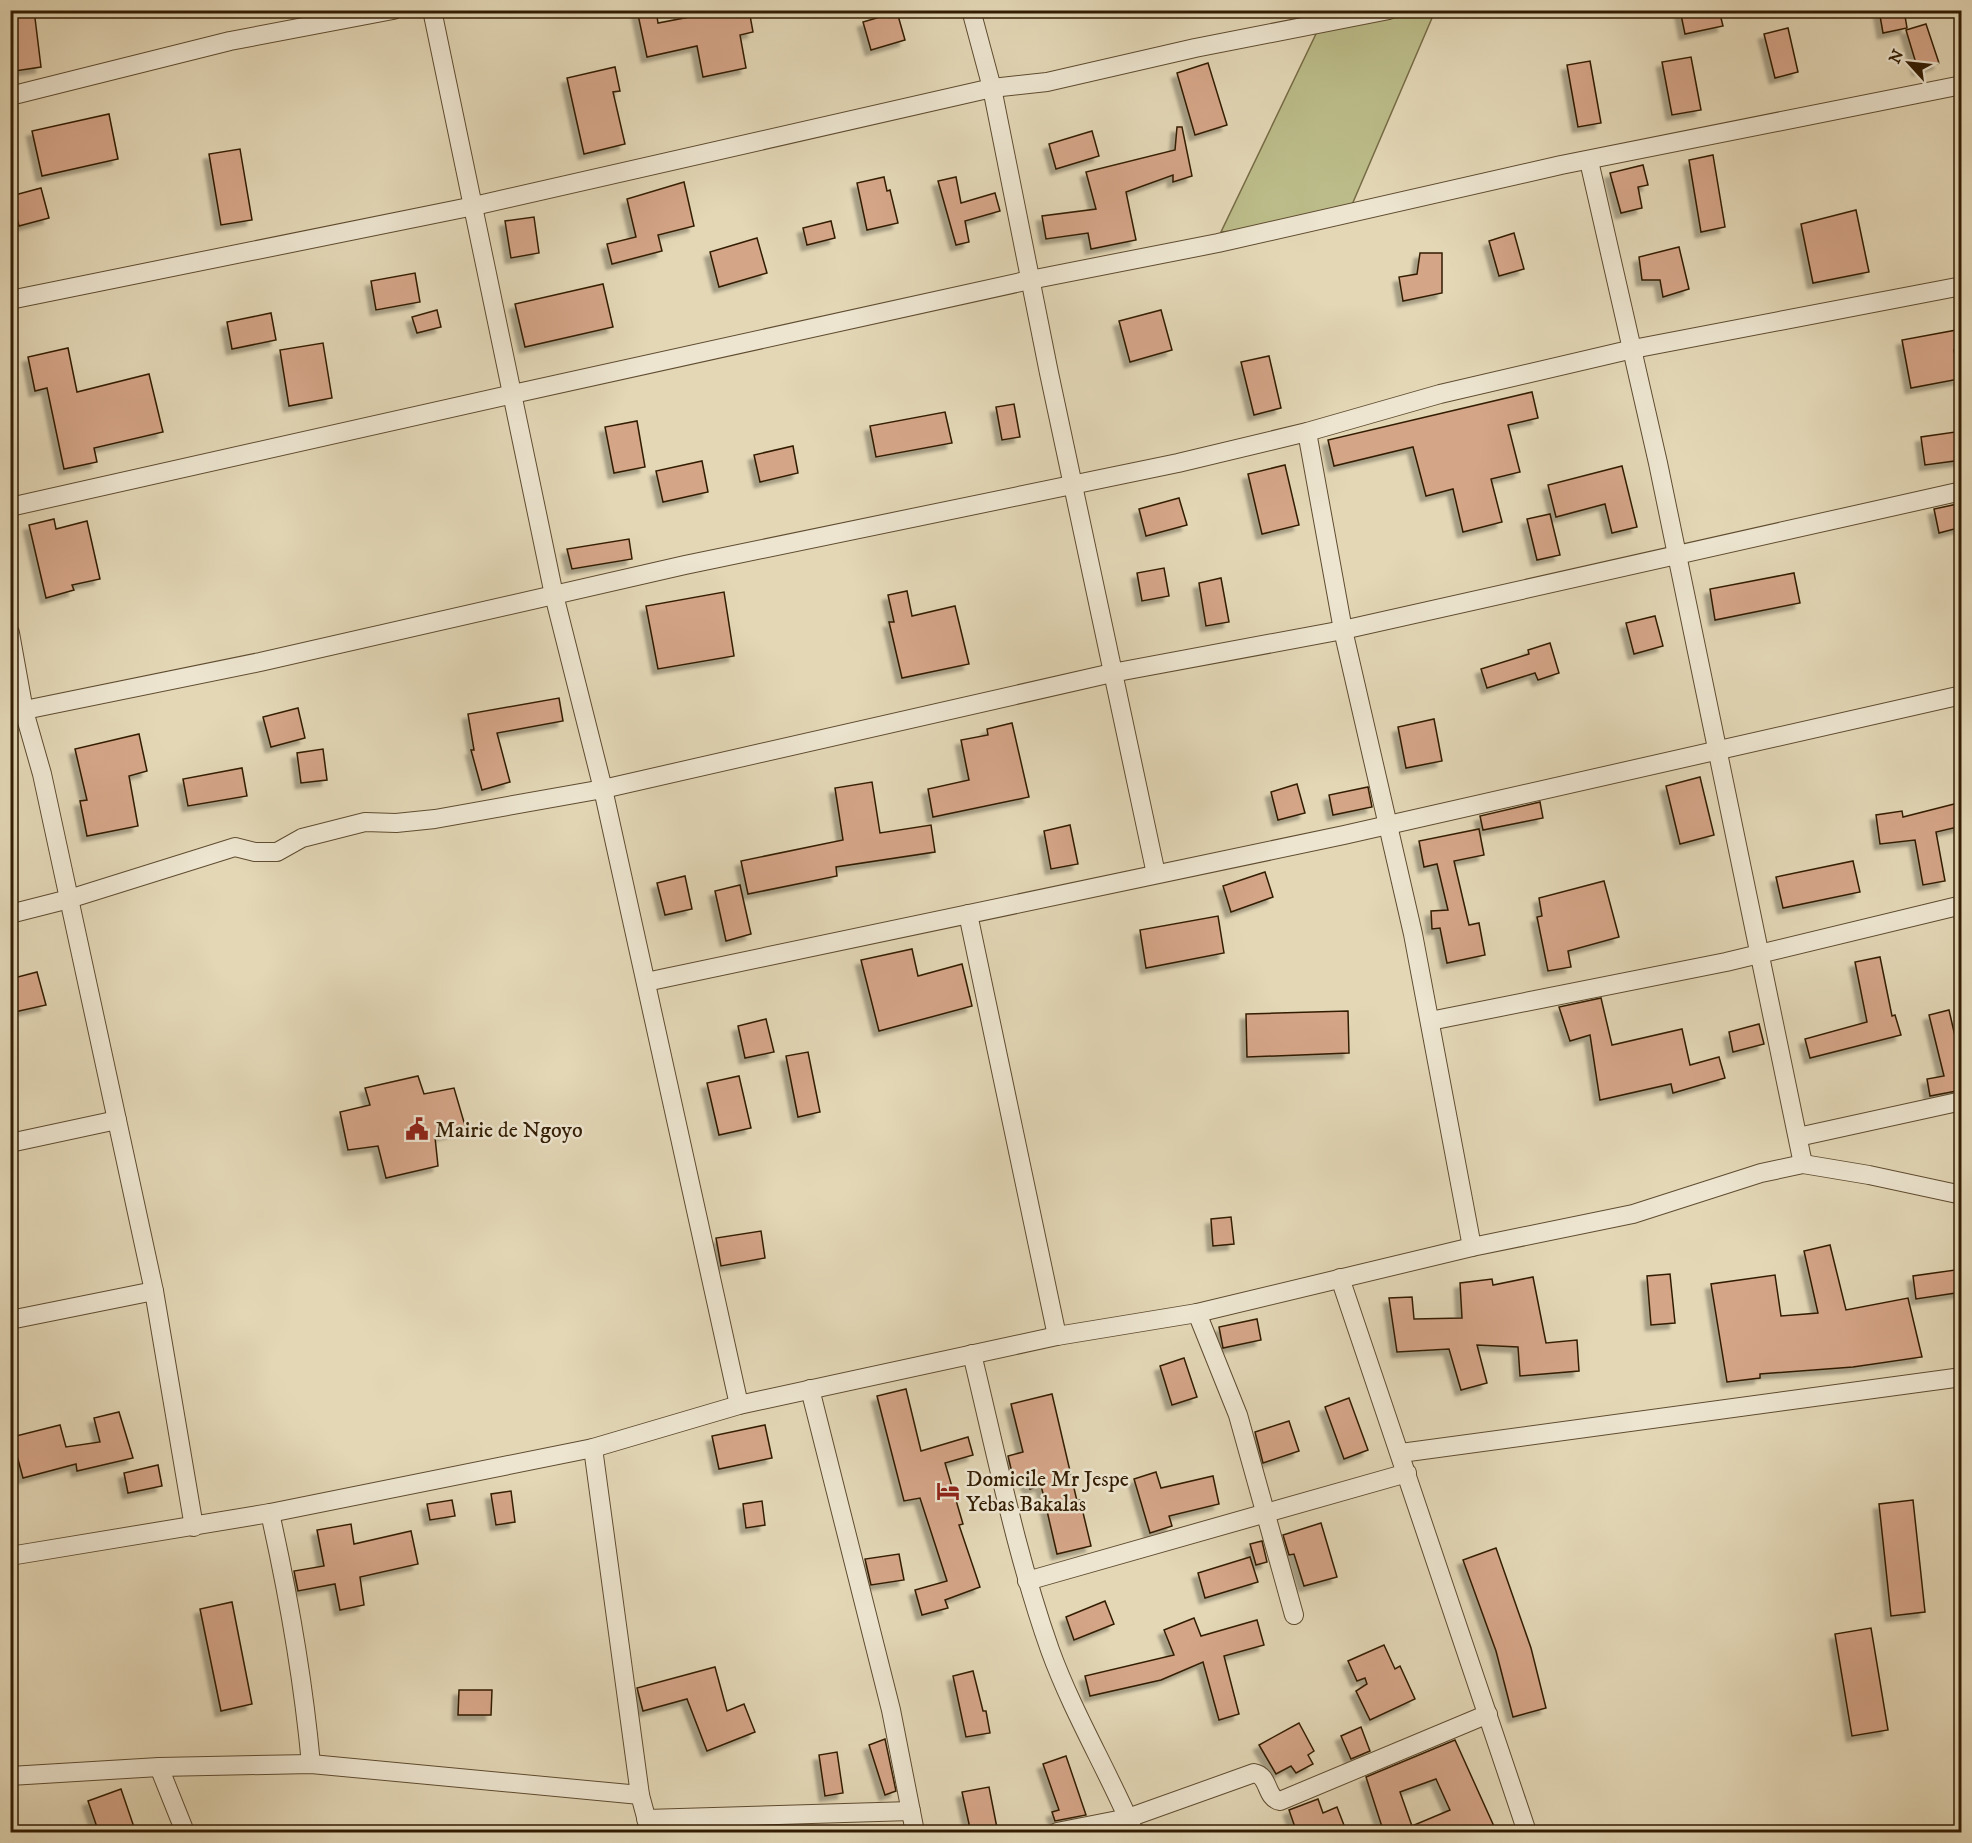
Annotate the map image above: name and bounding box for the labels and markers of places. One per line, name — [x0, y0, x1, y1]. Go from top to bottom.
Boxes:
public building icon: Mairie de Ngoyo — [404, 1116, 430, 1142]
place label: Mairie de Ngoyo — [435, 1117, 583, 1144]
place label: Domicile Mr Jespe Yebas Bakalas — [966, 1466, 1129, 1518]
hotel icon: Domicile Mr Jespe Yebas Bakalas — [935, 1478, 961, 1504]

